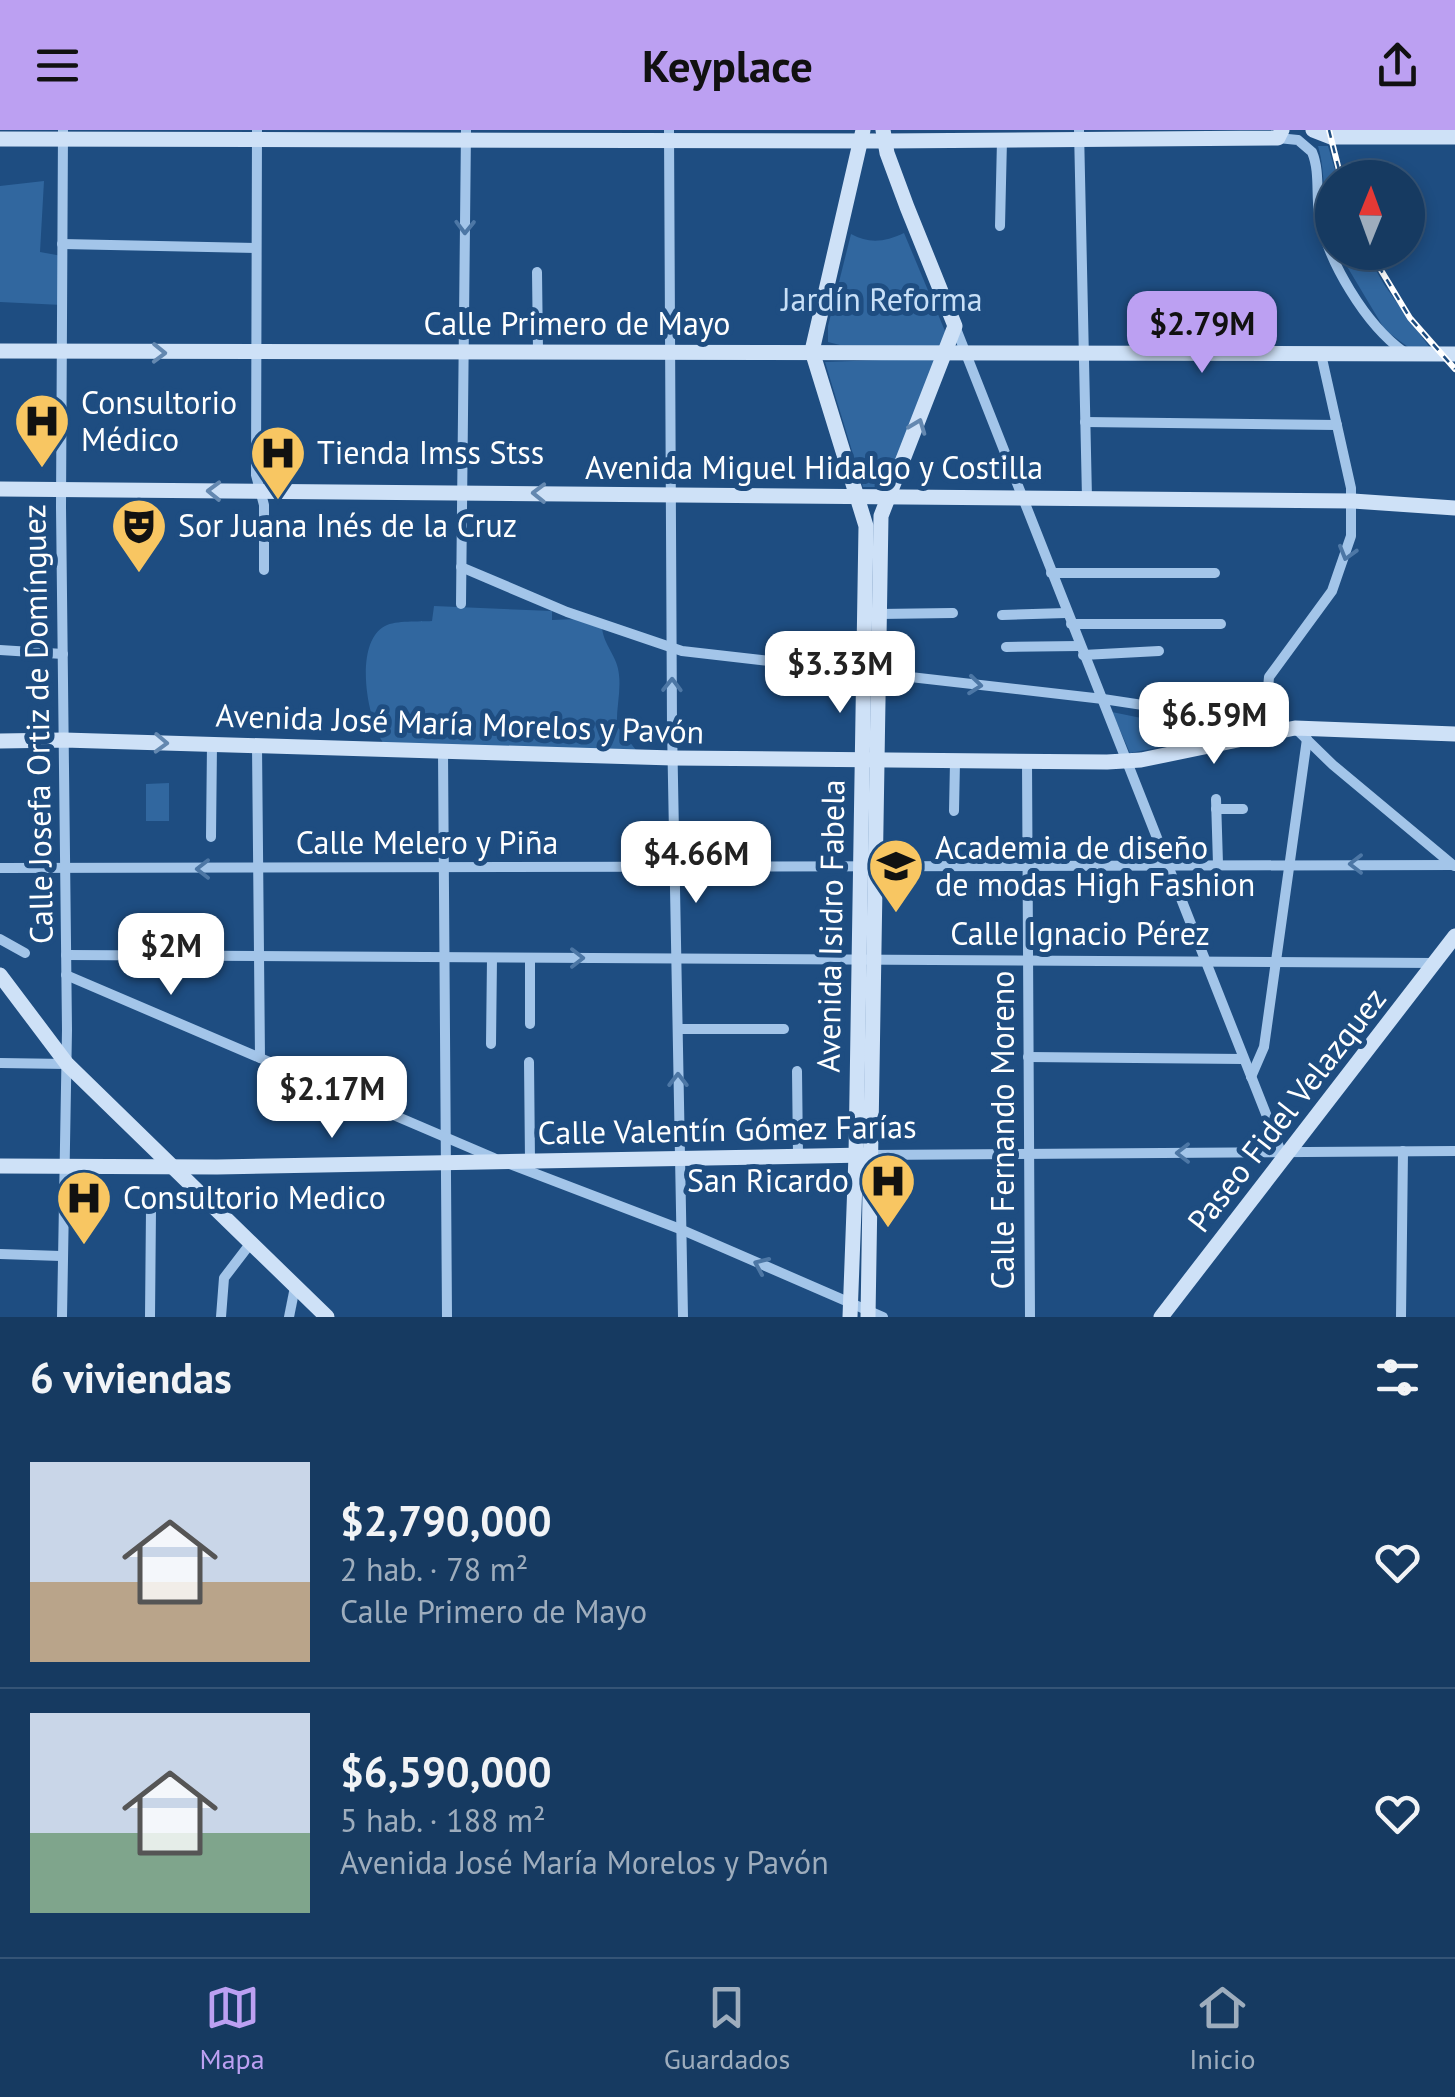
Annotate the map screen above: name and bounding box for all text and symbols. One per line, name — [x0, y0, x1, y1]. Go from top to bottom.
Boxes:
text: Keyplace — [642, 36, 813, 94]
icon: menu — [30, 38, 85, 93]
icon: share — [1370, 38, 1425, 93]
north arrow — [1315, 160, 1425, 270]
map controls — [1315, 160, 1425, 270]
one-way arrow — [454, 220, 476, 236]
park label: Jardín Reforma — [779, 278, 983, 320]
pin: $2.79M — [1121, 291, 1283, 376]
street label: Calle Primero de Mayo — [423, 302, 731, 344]
text: $2.79M — [1149, 302, 1255, 344]
one-way arrow — [152, 342, 168, 363]
place label: Consultorio Médico — [81, 381, 237, 460]
hospital icon: Consultorio Médico — [12, 391, 72, 470]
one-way arrow — [906, 418, 926, 435]
hospital icon: Tienda Imss Stss — [248, 423, 308, 502]
place label: Tienda Imss Stss — [317, 431, 544, 473]
street label: Avenida Miguel Hidalgo y Costilla — [585, 446, 1043, 488]
one-way arrow — [206, 480, 222, 502]
one-way arrow — [531, 483, 547, 504]
theatre icon: Sor Juana Inés de la Cruz — [109, 496, 169, 575]
street label: Calle Josefa Ortiz de Domínguez — [12, 504, 62, 944]
place label: Sor Juana Inés de la Cruz — [178, 504, 517, 546]
one-way arrow — [1337, 543, 1358, 561]
pin: $3.33M — [759, 631, 921, 716]
text: $3.33M — [787, 642, 893, 684]
one-way arrow — [968, 674, 984, 695]
one-way arrow — [662, 676, 683, 692]
pin: $6.59M — [1133, 682, 1295, 767]
street label: Avenida José María Morelos y Pavón — [215, 693, 705, 753]
text: $6.59M — [1161, 693, 1267, 735]
one-way arrow — [154, 732, 170, 753]
street label: Avenida Isidro Fabela — [806, 779, 854, 1073]
street label: Calle Melero y Piña — [296, 821, 558, 863]
pin: $4.66M — [615, 821, 777, 906]
place label: Academia de diseño de modas High Fashion — [935, 826, 1255, 905]
text: $4.66M — [643, 832, 749, 874]
school or university icon: Academia de diseño de modas High Fashion — [866, 836, 926, 915]
one-way arrow — [1347, 854, 1363, 875]
one-way arrow — [194, 858, 210, 880]
street label: Calle Ignacio Pérez — [950, 912, 1210, 954]
pin: $2M — [123, 913, 219, 998]
text: $2M — [140, 924, 202, 966]
one-way arrow — [570, 947, 586, 969]
street label: Calle Fernando Moreno — [981, 971, 1023, 1289]
street label: Paseo Fidel Velazquez — [1177, 978, 1395, 1240]
pin: $2.17M — [251, 1056, 413, 1141]
text: $2.17M — [279, 1067, 385, 1109]
one-way arrow — [667, 1071, 689, 1086]
street label: Calle Valentín Gómez Farías — [537, 1105, 917, 1153]
one-way arrow — [1175, 1142, 1190, 1164]
hospital icon: San Ricardo — [858, 1151, 918, 1230]
place label: San Ricardo — [687, 1159, 849, 1201]
hospital icon: Consultorio Medico — [54, 1168, 114, 1247]
place label: Consultorio Medico — [123, 1176, 386, 1218]
one-way arrow — [753, 1257, 771, 1277]
text: 6 viviendas — [30, 1350, 232, 1405]
icon: filters — [1370, 1350, 1425, 1405]
text: $2,790,000 — [340, 1493, 552, 1548]
icon: home — [110, 1502, 230, 1622]
icon: heart — [1370, 1535, 1425, 1590]
text: 2 hab. · 78 m² — [340, 1548, 528, 1590]
text: Calle Primero de Mayo — [340, 1590, 647, 1632]
text: $6,590,000 — [340, 1744, 552, 1799]
icon: home — [110, 1753, 230, 1873]
icon: heart — [1370, 1786, 1425, 1841]
text: 5 hab. · 188 m² — [340, 1799, 546, 1841]
text: Avenida José María Morelos y Pavón — [340, 1841, 829, 1883]
tab: Mapa — [200, 1980, 265, 2077]
tab: Guardados — [664, 1980, 790, 2077]
tab: Inicio — [1189, 1980, 1255, 2077]

